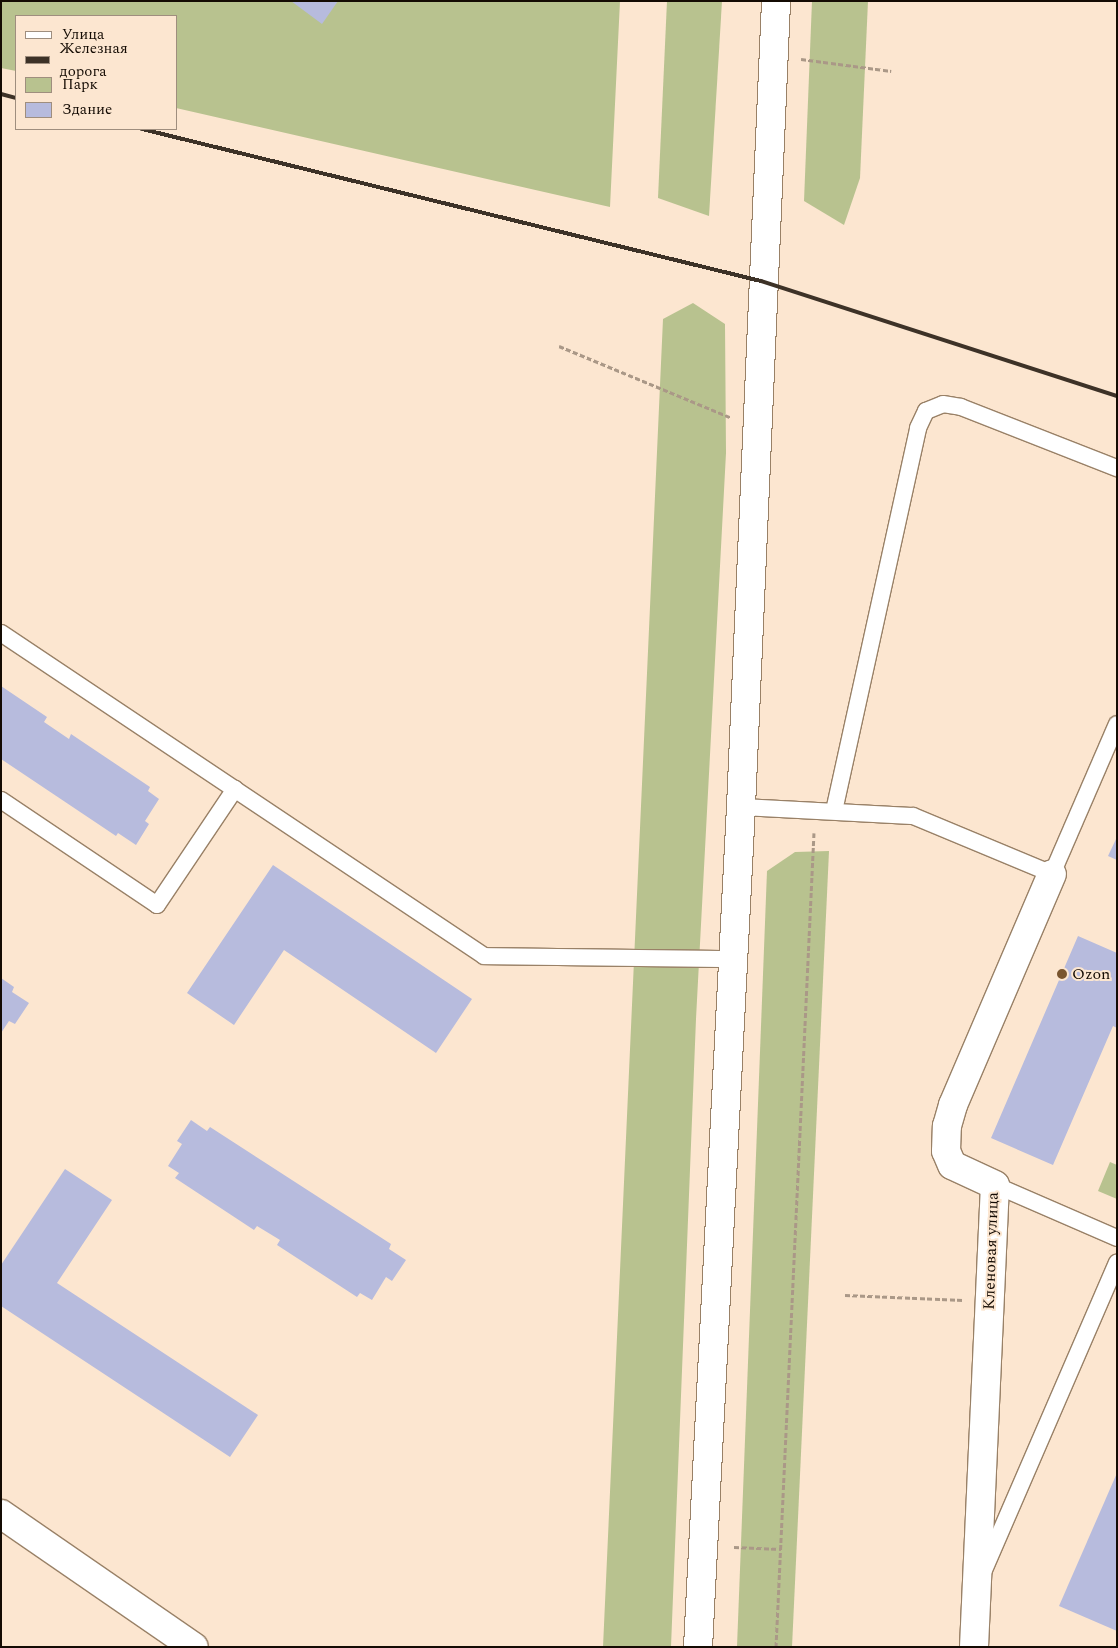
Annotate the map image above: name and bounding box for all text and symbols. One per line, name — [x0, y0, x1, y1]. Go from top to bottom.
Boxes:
legend — [15, 15, 178, 130]
text: Улица — [62, 23, 104, 46]
text: Железная дорога — [60, 37, 128, 83]
text: Парк — [62, 73, 98, 96]
text: Здание — [62, 98, 112, 121]
place label: Ozon — [1072, 964, 1110, 984]
marker: Ozon — [1056, 968, 1068, 980]
street label: Кленовая улица — [979, 1192, 1003, 1310]

